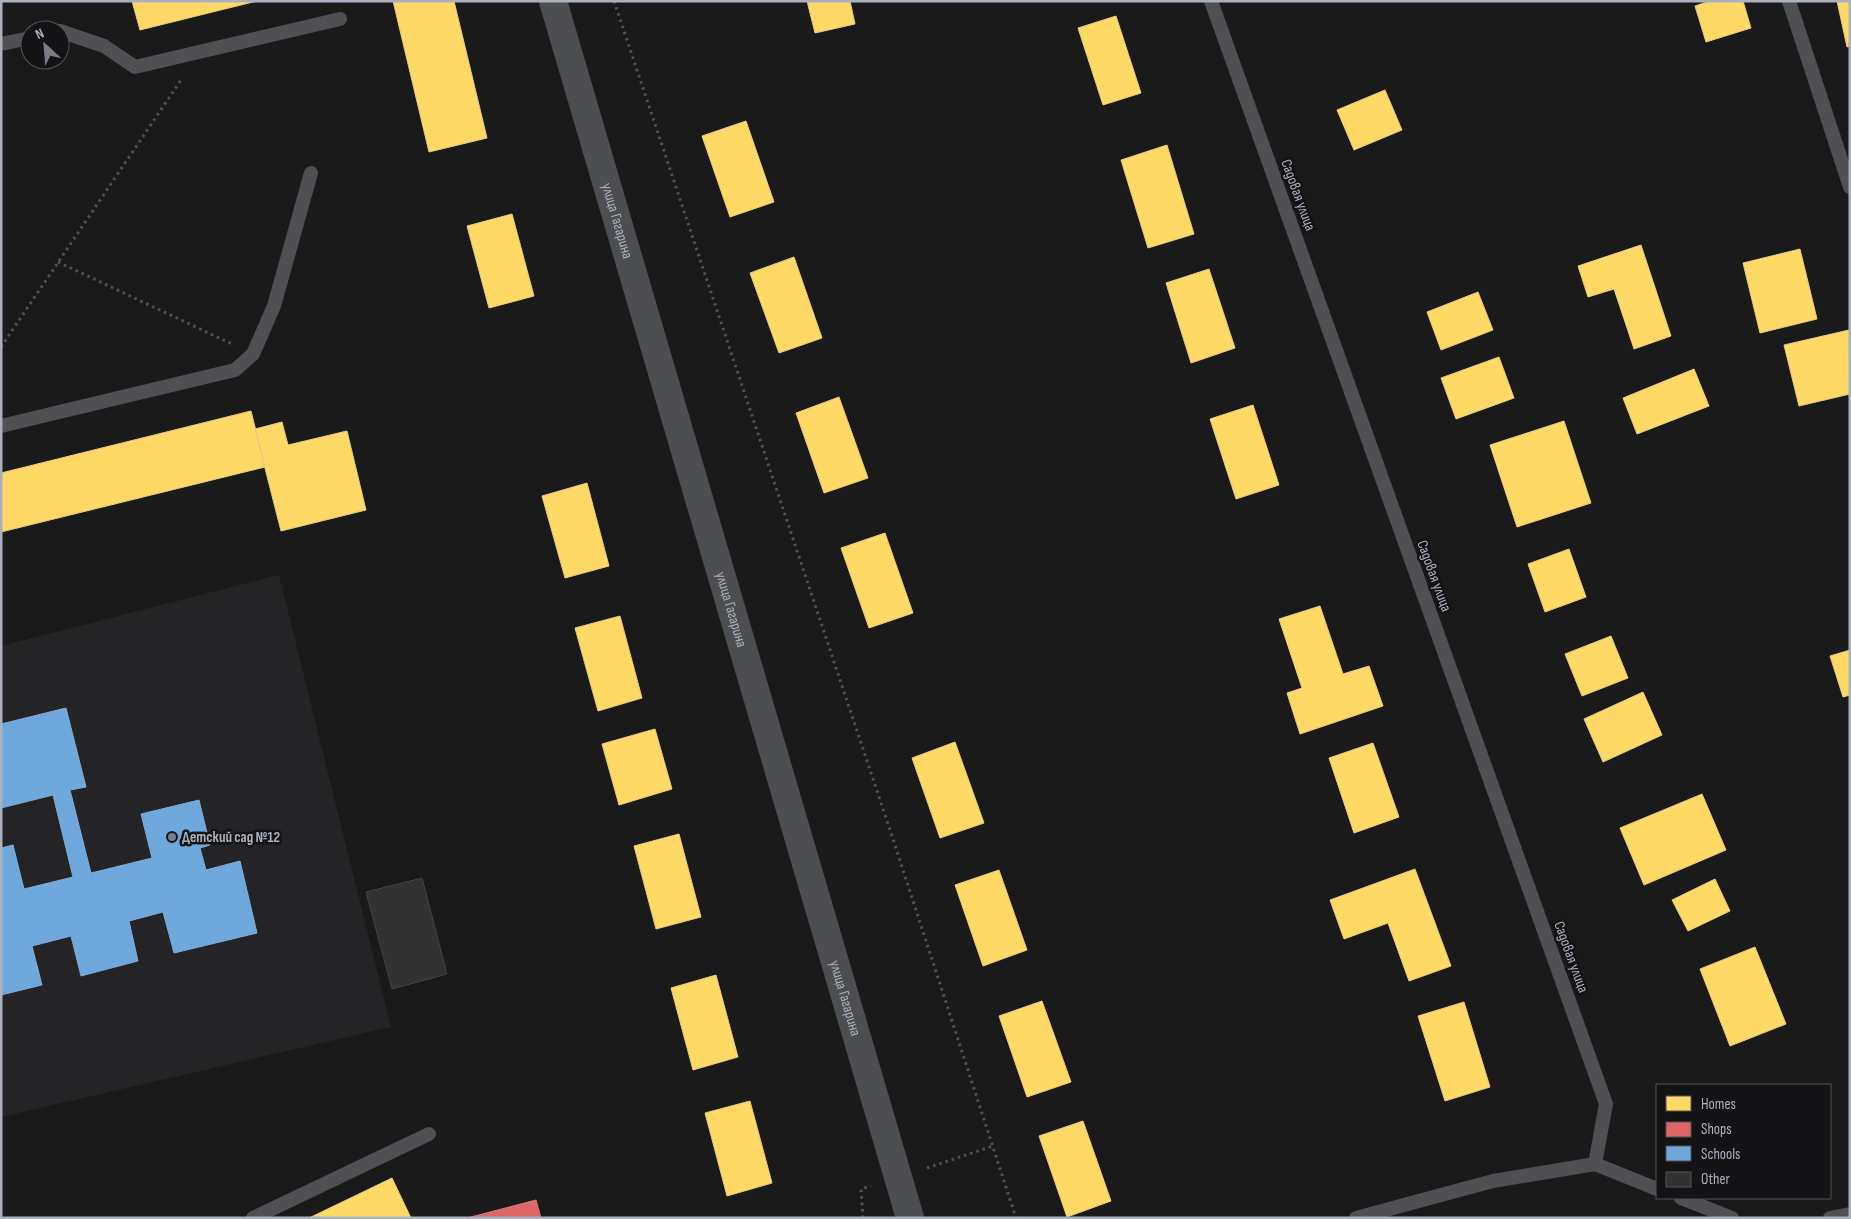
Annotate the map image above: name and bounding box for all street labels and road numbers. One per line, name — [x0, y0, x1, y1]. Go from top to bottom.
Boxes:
street label: Садовая улица — [1276, 157, 1320, 234]
street label: улица Гагарина — [597, 181, 638, 261]
street label: Садовая улица — [1412, 538, 1456, 615]
street label: улица Гагарина — [711, 569, 752, 650]
street label: Садовая улица — [1549, 919, 1593, 996]
street label: улица Гагарина — [825, 958, 866, 1038]

